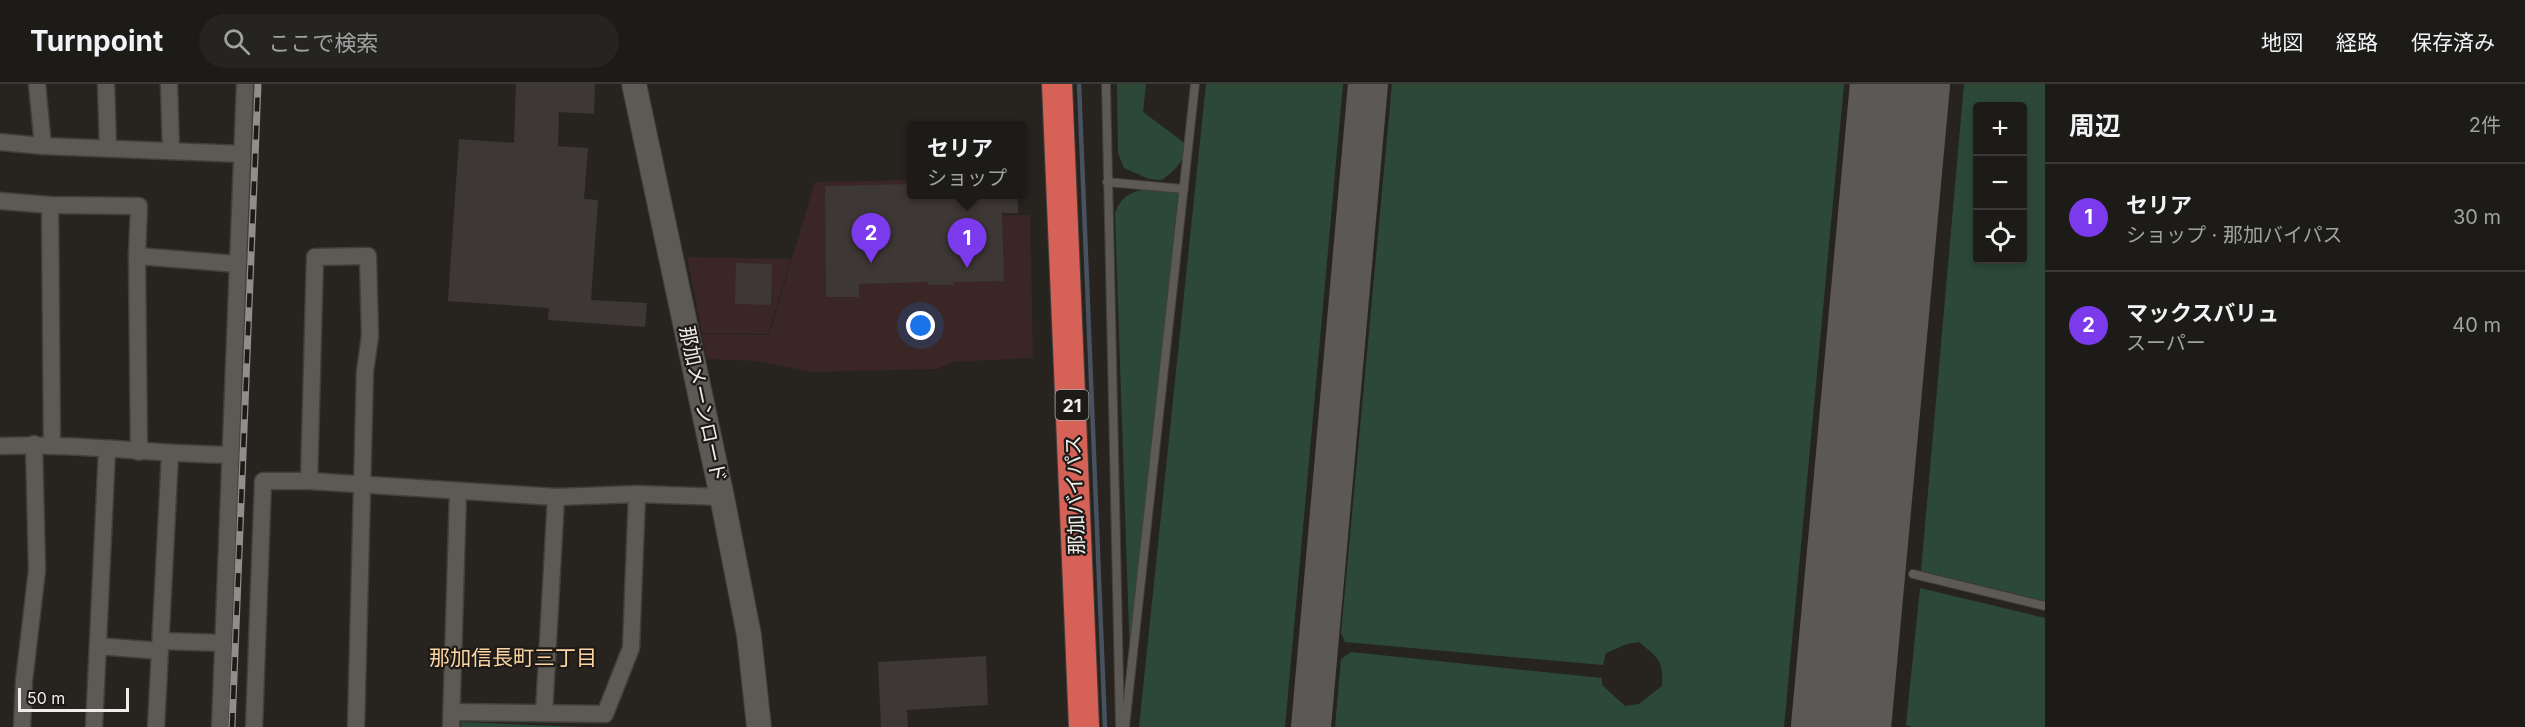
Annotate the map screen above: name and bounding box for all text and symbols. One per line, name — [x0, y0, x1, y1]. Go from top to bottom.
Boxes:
search box — [199, 14, 619, 68]
text: Turnpoint — [30, 24, 163, 58]
icon: search — [220, 25, 253, 58]
text: ここで検索 — [268, 30, 378, 56]
text: 地図 — [2261, 30, 2303, 55]
text: 経路 — [2336, 30, 2378, 55]
text: 保存済み — [2411, 30, 2495, 55]
map controls — [1973, 102, 2027, 264]
button: + — [1973, 102, 2027, 156]
text: 周辺 — [2069, 110, 2121, 141]
text: 2件 — [2469, 113, 2501, 137]
popup — [907, 121, 1027, 199]
text: セリア — [927, 135, 993, 161]
button: − — [1973, 156, 2027, 210]
text: ショップ — [927, 166, 1007, 190]
text: セリア — [2126, 192, 2192, 218]
text: 1 — [2084, 205, 2093, 229]
text: 30 m — [2453, 205, 2501, 229]
button: locate — [1973, 210, 2027, 264]
pin: 2 — [852, 214, 890, 263]
pin: 1 — [948, 218, 986, 268]
text: ショップ · 那加バイパス — [2126, 223, 2343, 247]
text: マックスバリュ — [2126, 300, 2279, 326]
your location — [906, 311, 935, 340]
text: 2 — [2082, 313, 2095, 337]
text: 40 m — [2452, 313, 2501, 337]
street label: 那加メーンロード — [675, 324, 731, 484]
text: スーパー — [2126, 331, 2206, 355]
road number: 21 — [1056, 390, 1088, 420]
street label: 那加バイパス — [1061, 435, 1089, 555]
district label: 那加信長町三丁目 — [429, 645, 597, 670]
scale bar — [18, 685, 129, 712]
text: 50 m — [27, 688, 65, 708]

